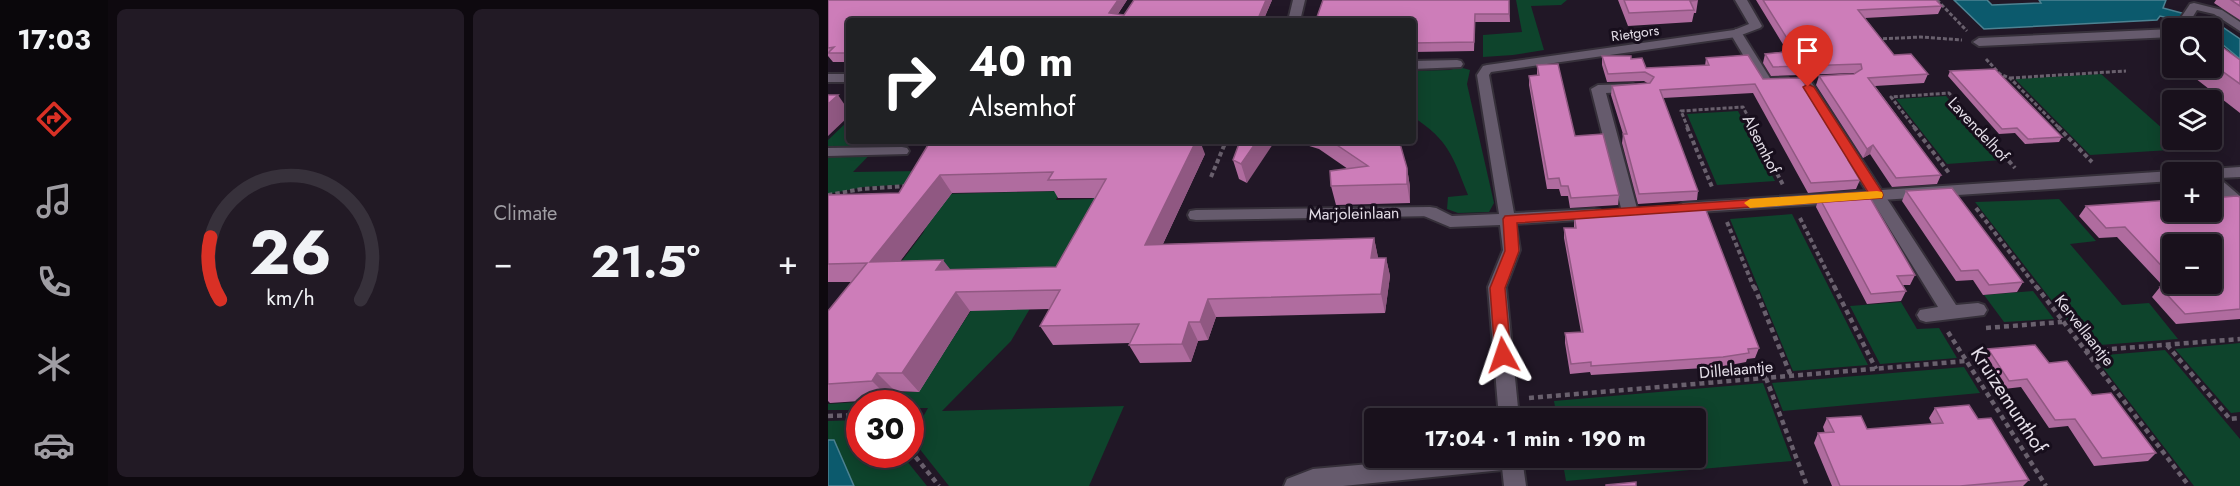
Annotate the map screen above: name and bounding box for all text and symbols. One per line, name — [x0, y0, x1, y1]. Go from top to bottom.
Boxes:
map controls — [2162, 18, 2222, 294]
button: search — [2162, 18, 2222, 78]
text: 17:03 — [17, 20, 91, 59]
street label: Rietgors — [1610, 20, 1661, 46]
pin — [1782, 25, 1833, 87]
text: 40 m — [969, 31, 1073, 92]
icon: arrive — [1791, 34, 1824, 67]
icon: right — [870, 42, 948, 120]
text: Alsemhof — [969, 87, 1076, 126]
button: layers — [2162, 90, 2222, 150]
street label: Lavendelhof — [1943, 92, 2015, 167]
icon: directions — [33, 98, 75, 140]
street label: Alsemhof — [1737, 111, 1786, 178]
button: + — [2162, 162, 2222, 222]
icon: music — [33, 180, 75, 222]
text: Climate — [494, 199, 557, 228]
street label: Marjoleinlaan — [1308, 201, 1400, 226]
text: 26 — [249, 207, 332, 297]
text: 21.5° — [591, 229, 700, 294]
button: − — [2162, 234, 2222, 294]
text: − — [494, 239, 513, 286]
text: + — [778, 239, 798, 286]
icon: phone — [33, 261, 75, 303]
text: km/h — [266, 282, 314, 313]
street label: Kervellaantje — [2049, 290, 2120, 371]
position arrow — [1471, 323, 1535, 387]
street label: Kruizemunthof — [1963, 341, 2055, 460]
icon: climate — [33, 343, 75, 385]
street label: Dillelaantje — [1698, 355, 1774, 384]
speed limit sign: 30 — [846, 390, 924, 468]
text: 17:04 · 1 min · 190 m — [1424, 422, 1646, 454]
icon: car — [33, 424, 75, 466]

